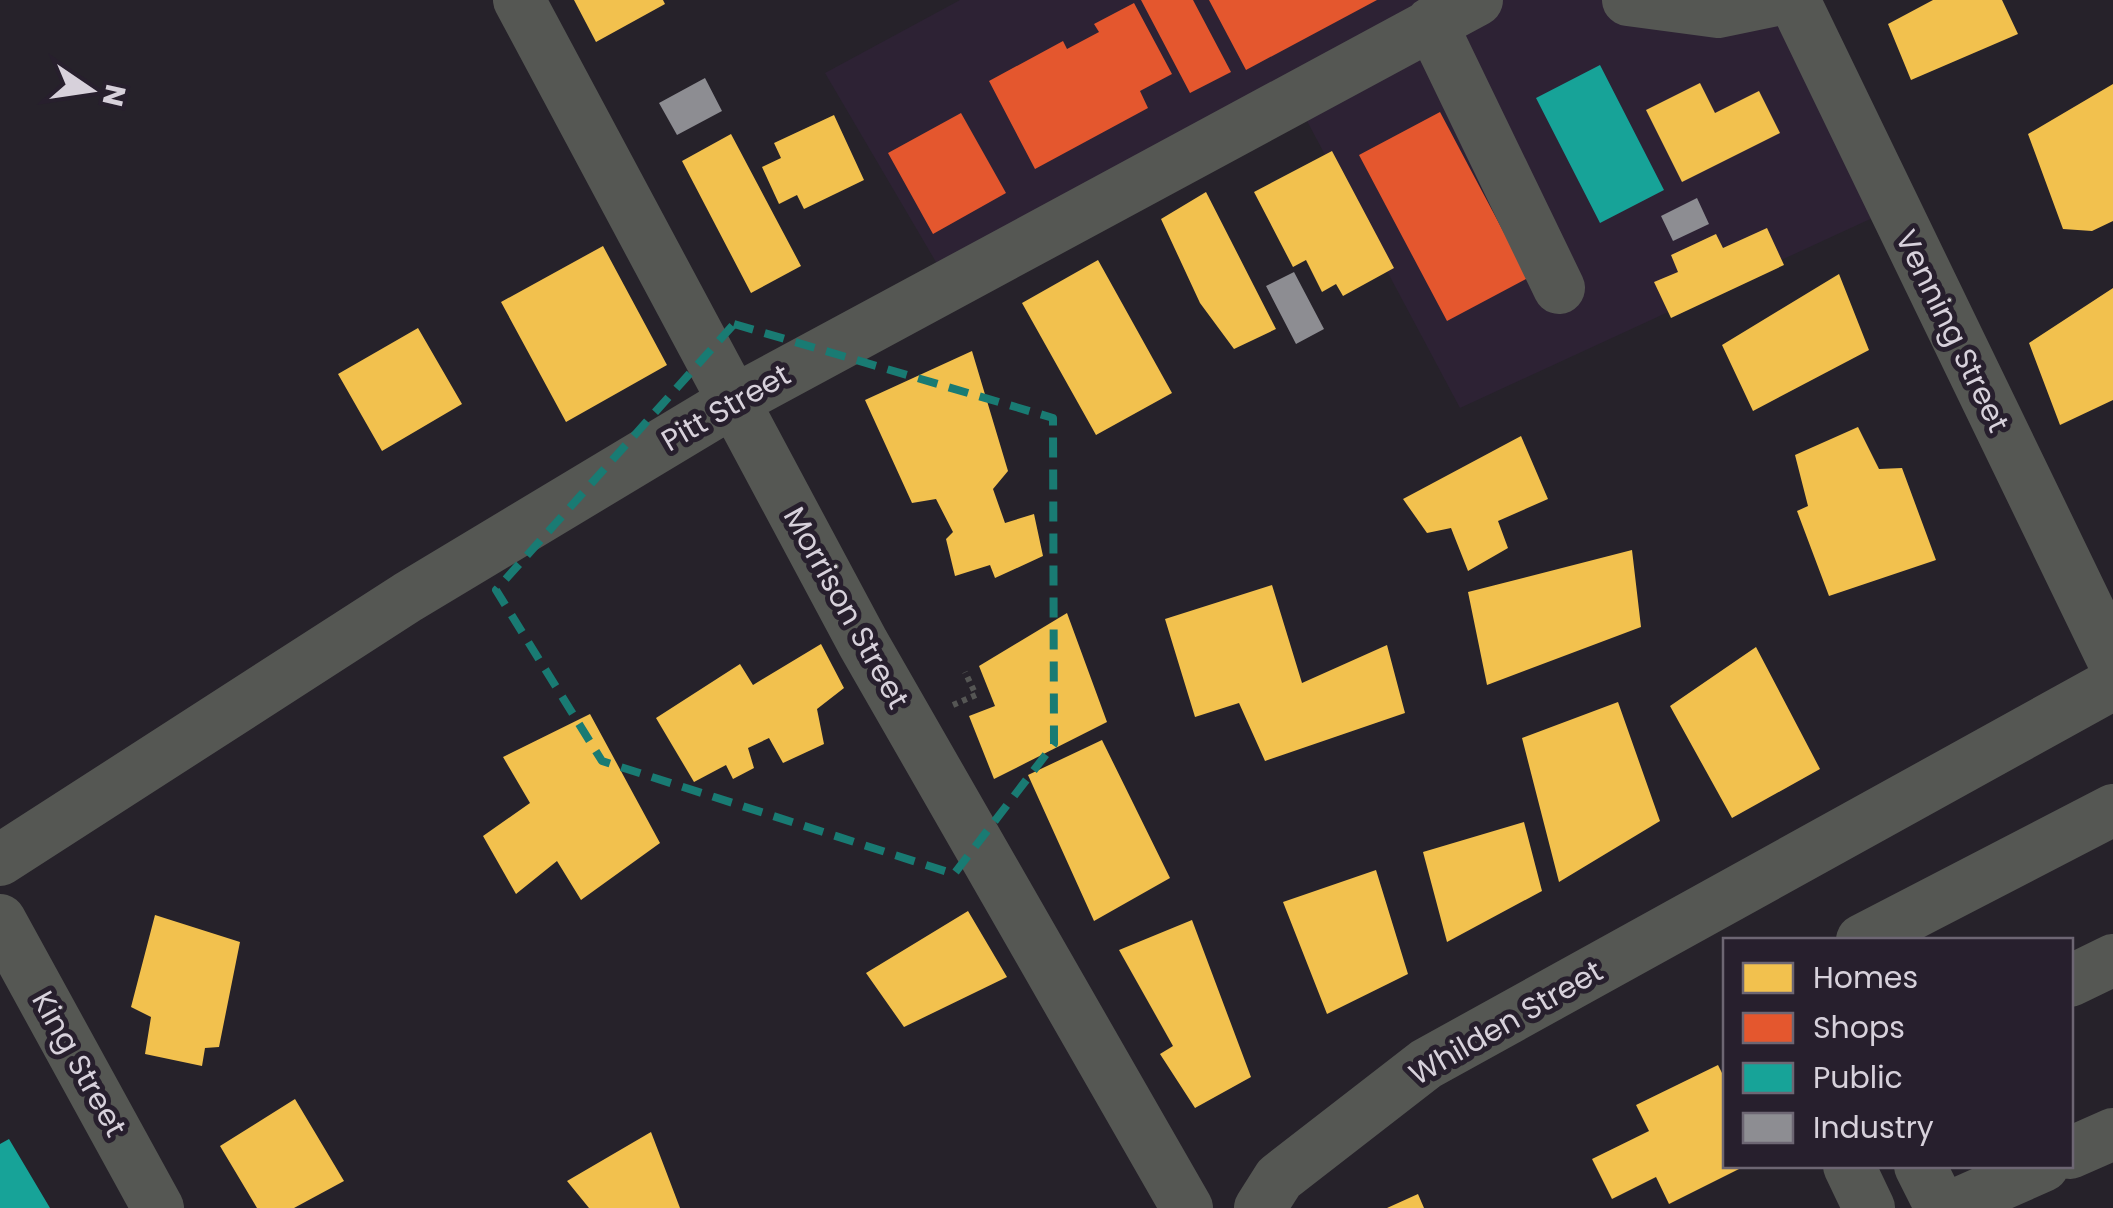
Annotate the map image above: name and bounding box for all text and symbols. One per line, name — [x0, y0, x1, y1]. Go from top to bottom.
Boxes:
north arrow — [40, 40, 140, 140]
text: N — [93, 81, 135, 110]
street label: Venning Street — [1885, 222, 2020, 439]
street label: Pitt Street — [653, 353, 798, 462]
street label: Morrison Street — [773, 499, 920, 716]
legend — [1723, 938, 2073, 1168]
street label: Whilden Street — [1401, 950, 1611, 1095]
text: Homes — [1813, 956, 1918, 999]
street label: King Street — [22, 983, 137, 1144]
text: Shops — [1813, 1006, 1905, 1049]
text: Public — [1813, 1056, 1903, 1099]
text: Industry — [1813, 1106, 1934, 1149]

